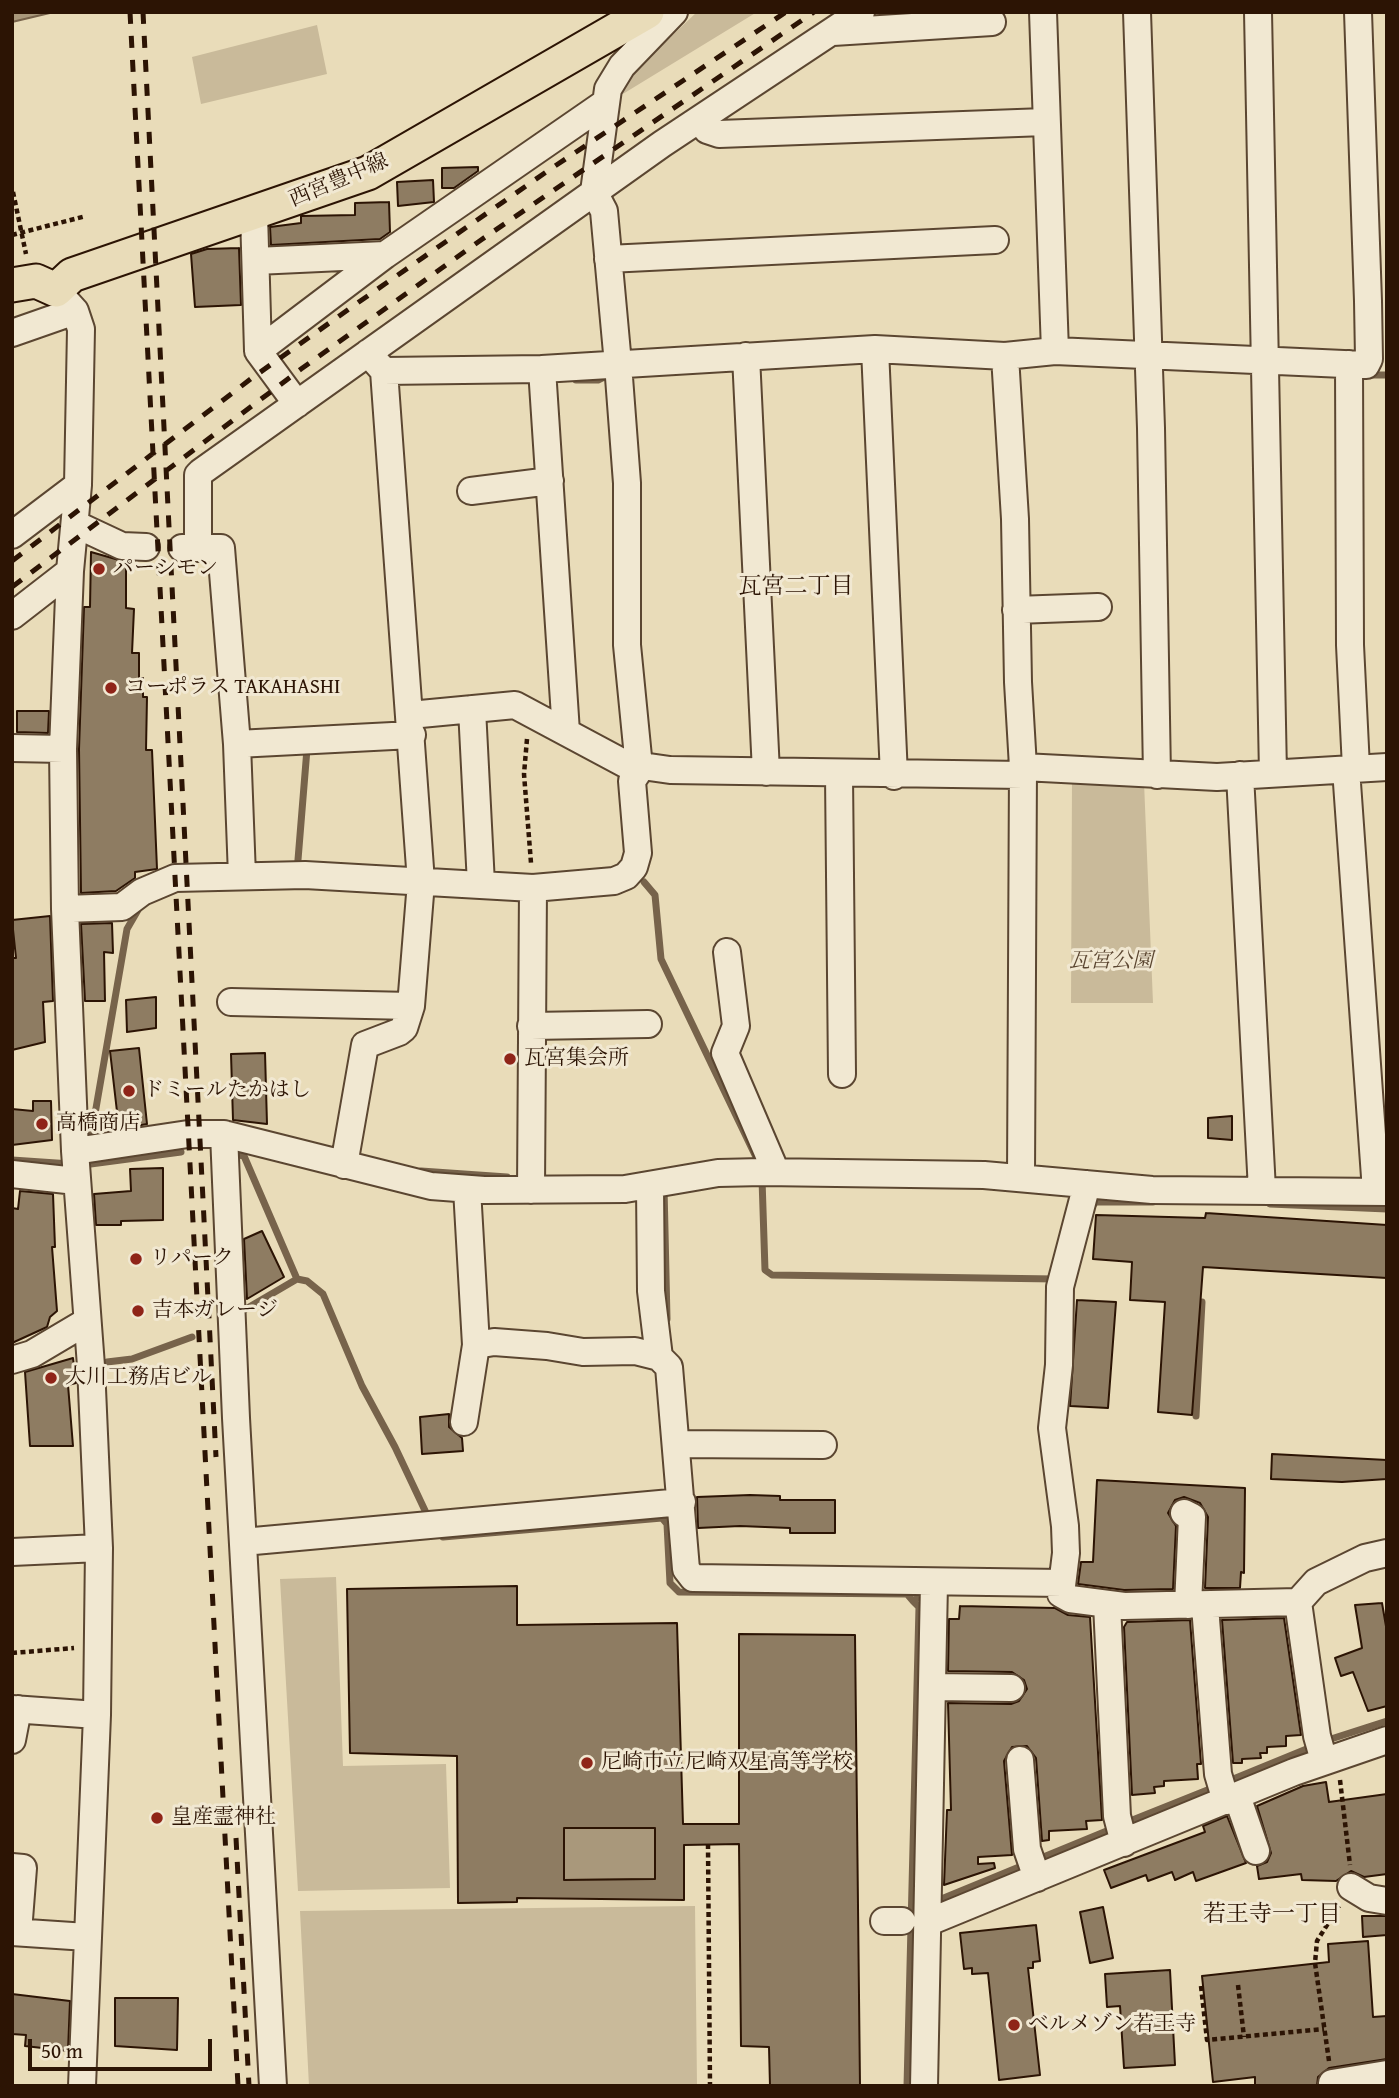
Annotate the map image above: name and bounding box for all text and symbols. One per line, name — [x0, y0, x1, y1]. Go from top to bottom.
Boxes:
street label: 西宮豊中線 — [286, 149, 392, 213]
place label: パーシモン — [113, 556, 218, 582]
marker: パーシモン — [91, 561, 107, 577]
district label: 瓦宮二丁目 — [739, 573, 853, 601]
place label: コーポラス TAKAHASHI — [125, 675, 340, 701]
marker: コーポラス TAKAHASHI — [103, 680, 119, 696]
park label: 瓦宮公園 — [1069, 949, 1153, 975]
place label: 瓦宮集会所 — [524, 1046, 629, 1072]
marker: 瓦宮集会所 — [502, 1051, 518, 1067]
place label: ドミールたかはし — [143, 1078, 311, 1104]
marker: ドミールたかはし — [121, 1083, 137, 1099]
place label: 高橋商店 — [56, 1111, 140, 1137]
marker: 高橋商店 — [34, 1116, 50, 1132]
place label: リパーク — [150, 1246, 234, 1272]
marker: リパーク — [128, 1251, 144, 1267]
place label: 吉本ガレージ — [152, 1298, 278, 1324]
marker: 吉本ガレージ — [130, 1303, 146, 1319]
place label: 大川工務店ビル — [65, 1365, 212, 1391]
marker: 大川工務店ビル — [43, 1370, 59, 1386]
place label: 尼崎市立尼崎双星高等学校 — [601, 1750, 853, 1776]
marker: 尼崎市立尼崎双星高等学校 — [579, 1755, 595, 1771]
place label: 皇産霊神社 — [171, 1805, 276, 1831]
marker: 皇産霊神社 — [149, 1810, 165, 1826]
district label: 若王寺一丁目 — [1203, 1901, 1341, 1929]
place label: ベルメゾン若王寺 — [1028, 2012, 1196, 2038]
marker: ベルメゾン若王寺 — [1006, 2017, 1022, 2033]
scale bar — [32, 2024, 215, 2068]
text: 50 m — [41, 2035, 83, 2066]

